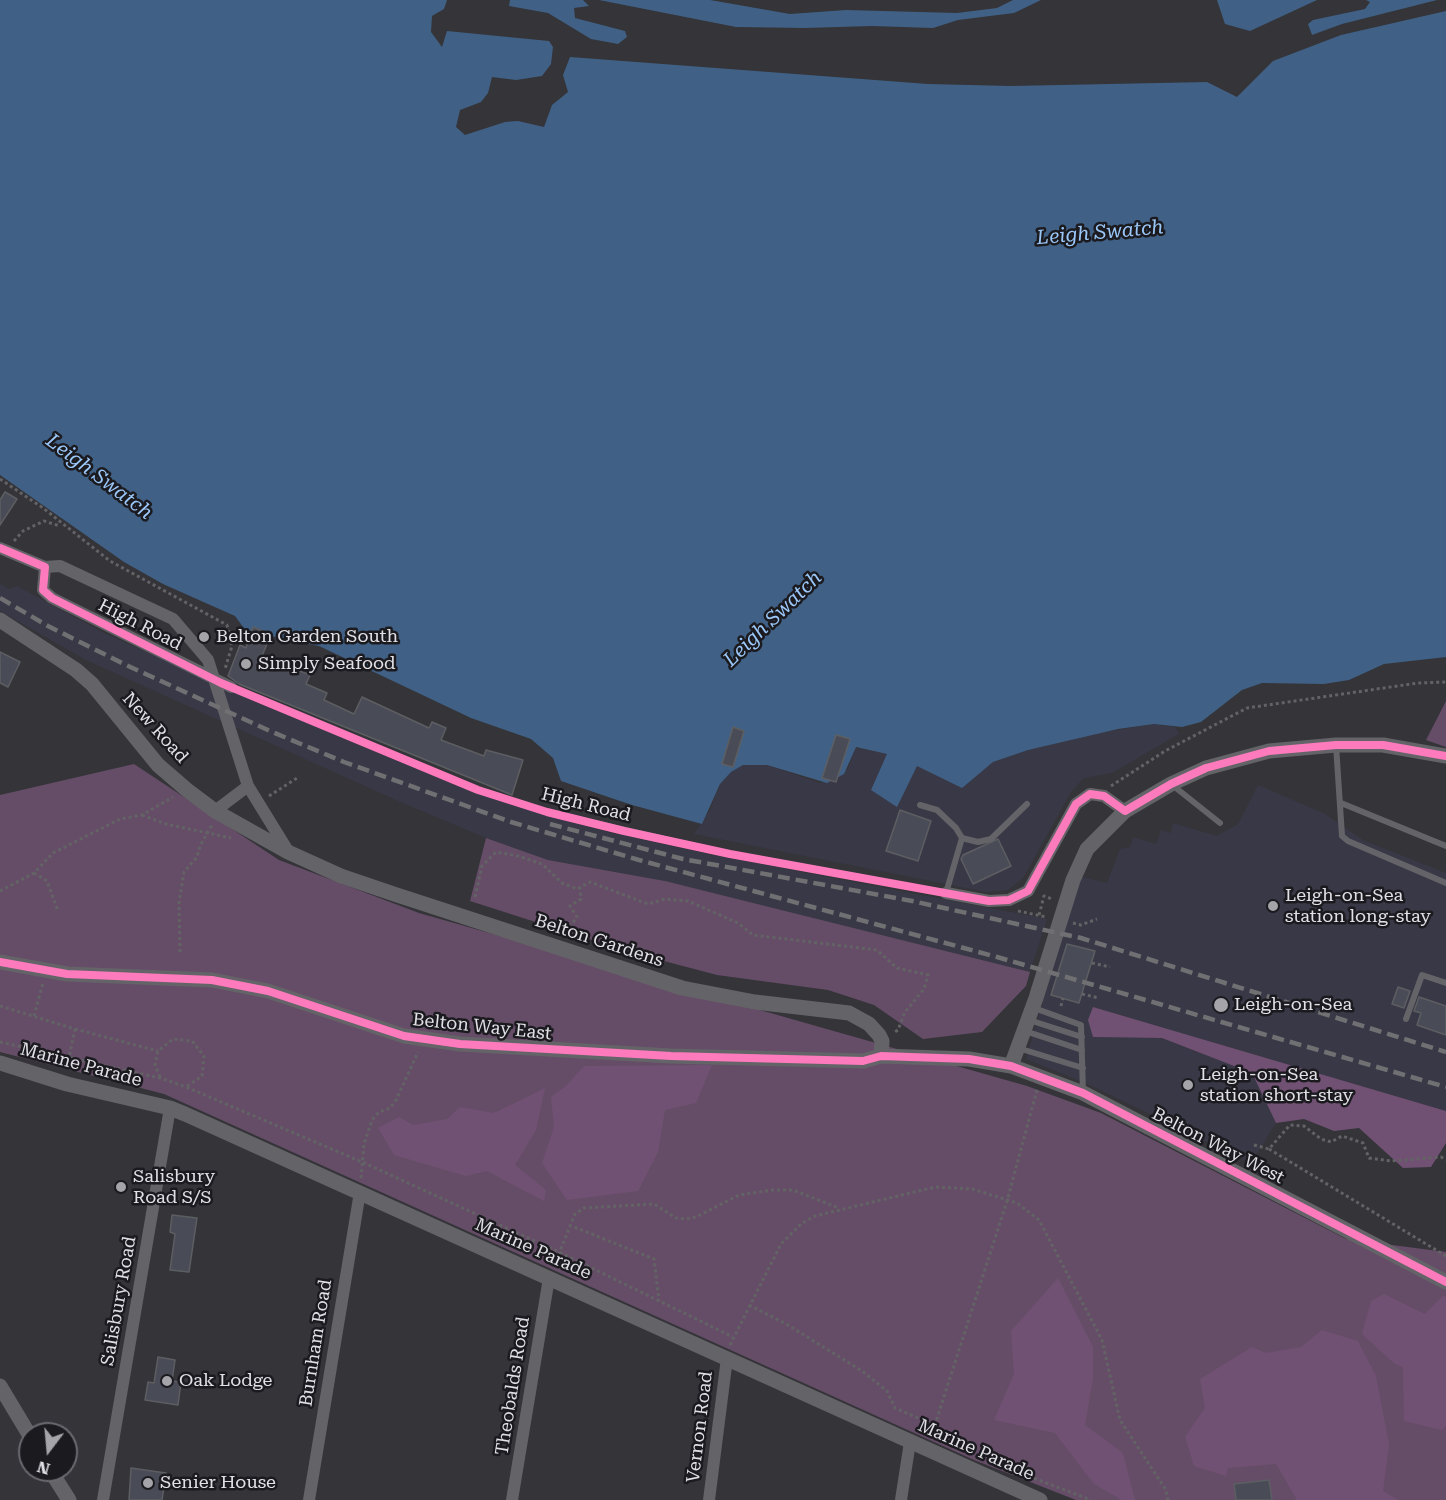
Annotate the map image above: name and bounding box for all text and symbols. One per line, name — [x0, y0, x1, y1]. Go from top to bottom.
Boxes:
water label: Leigh Swatch — [1036, 215, 1164, 251]
water label: Leigh Swatch — [41, 429, 157, 525]
water label: Leigh Swatch — [719, 566, 827, 672]
street label: High Road — [94, 595, 186, 655]
place label: Belton Garden South — [216, 626, 398, 648]
marker: Belton Garden South — [197, 630, 211, 644]
place label: Simply Seafood — [258, 653, 396, 675]
marker: Simply Seafood — [239, 657, 253, 671]
street label: New Road — [118, 688, 192, 768]
street label: High Road — [539, 783, 633, 827]
place label: Leigh-on-Sea station long-stay — [1285, 885, 1431, 928]
marker: Leigh-on-Sea station long-stay — [1266, 899, 1280, 913]
street label: Belton Gardens — [532, 910, 666, 972]
place label: Leigh-on-Sea — [1234, 994, 1352, 1016]
marker: Leigh-on-Sea — [1212, 996, 1230, 1014]
street label: Belton Way East — [411, 1009, 553, 1045]
street label: Marine Parade — [18, 1038, 144, 1092]
place label: Leigh-on-Sea station short-stay — [1200, 1064, 1353, 1106]
marker: Leigh-on-Sea station short-stay — [1181, 1078, 1195, 1092]
street label: Belton Way West — [1148, 1103, 1288, 1189]
place label: Salisbury Road S/S — [133, 1166, 215, 1208]
marker: Salisbury Road S/S — [114, 1180, 128, 1194]
street label: Marine Parade — [472, 1214, 594, 1284]
street label: Salisbury Road — [97, 1235, 141, 1367]
street label: Burnham Road — [295, 1278, 337, 1408]
street label: Theobalds Road — [491, 1315, 535, 1457]
place label: Oak Lodge — [179, 1370, 272, 1392]
street label: Vernon Road — [682, 1370, 718, 1484]
marker: Oak Lodge — [160, 1374, 174, 1388]
street label: Marine Parade — [915, 1415, 1037, 1485]
north arrow — [18, 1422, 78, 1482]
text: N — [35, 1457, 52, 1479]
place label: Senier House — [160, 1472, 276, 1494]
marker: Senier House — [141, 1476, 155, 1490]

